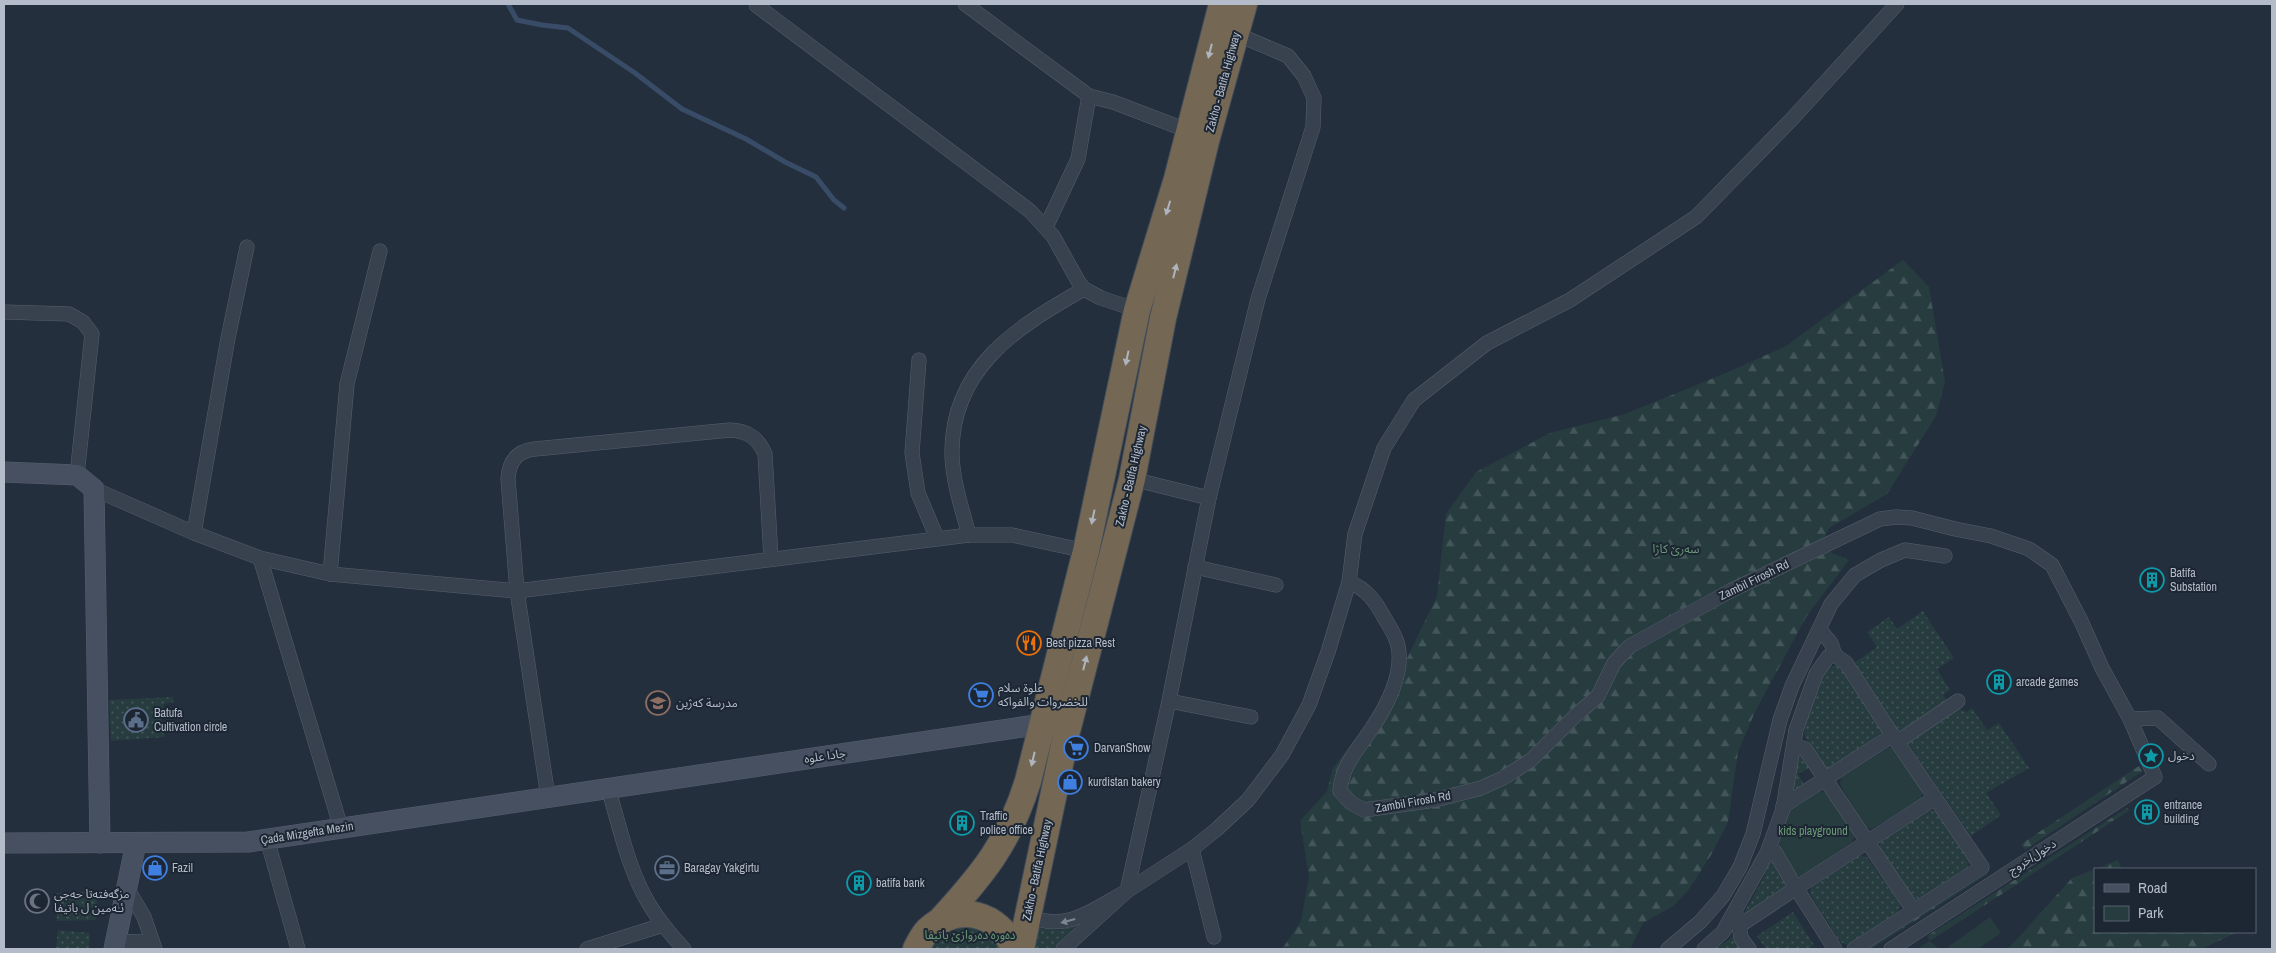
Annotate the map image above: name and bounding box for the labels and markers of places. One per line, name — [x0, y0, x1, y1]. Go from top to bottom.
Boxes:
place label: Batifa Substation — [2170, 565, 2217, 595]
building icon: Batifa Substation — [2139, 567, 2165, 593]
restaurant icon: Best pizza Rest — [1016, 630, 1042, 656]
place label: Best pizza Rest — [1046, 635, 1115, 651]
building icon: arcade games — [1986, 669, 2012, 695]
place label: arcade games — [2016, 674, 2078, 690]
place label: علوة سلام للخضروات والفواكه — [998, 680, 1088, 710]
supermarket icon: علوة سلام للخضروات والفواكه — [968, 682, 994, 708]
school or university icon: مدرسة كه‌ژين — [645, 690, 671, 716]
place label: مدرسة كه‌ژين — [676, 695, 738, 711]
place label: Batufa Cultivation circle — [154, 705, 227, 735]
public building icon: Batufa Cultivation circle — [123, 707, 149, 733]
supermarket icon: DarvanShow — [1063, 735, 1089, 761]
place label: DarvanShow — [1094, 740, 1151, 756]
place icon: دخول — [2138, 743, 2164, 769]
place label: دخول — [2168, 748, 2195, 764]
shop icon: kurdistan bakery — [1057, 769, 1083, 795]
place label: kurdistan bakery — [1088, 774, 1161, 790]
place label: entrance building — [2164, 797, 2202, 827]
building icon: entrance building — [2134, 799, 2160, 825]
place label: Traffic police office — [980, 808, 1033, 838]
building icon: Traffic police office — [949, 810, 975, 836]
shop icon: Fazil — [142, 855, 168, 881]
office icon: Baragay Yakgirtu — [654, 855, 680, 881]
place label: Fazil — [172, 860, 193, 876]
place label: Baragay Yakgirtu — [684, 860, 759, 876]
building icon: batifa bank — [846, 870, 872, 896]
place label: batifa bank — [876, 875, 925, 891]
place label: مزگەفتەتا حەجی ئـەمین ل باتیفا — [54, 886, 130, 916]
mosque icon: مزگەفتەتا حەجی ئـەمین ل باتیفا — [24, 888, 50, 914]

